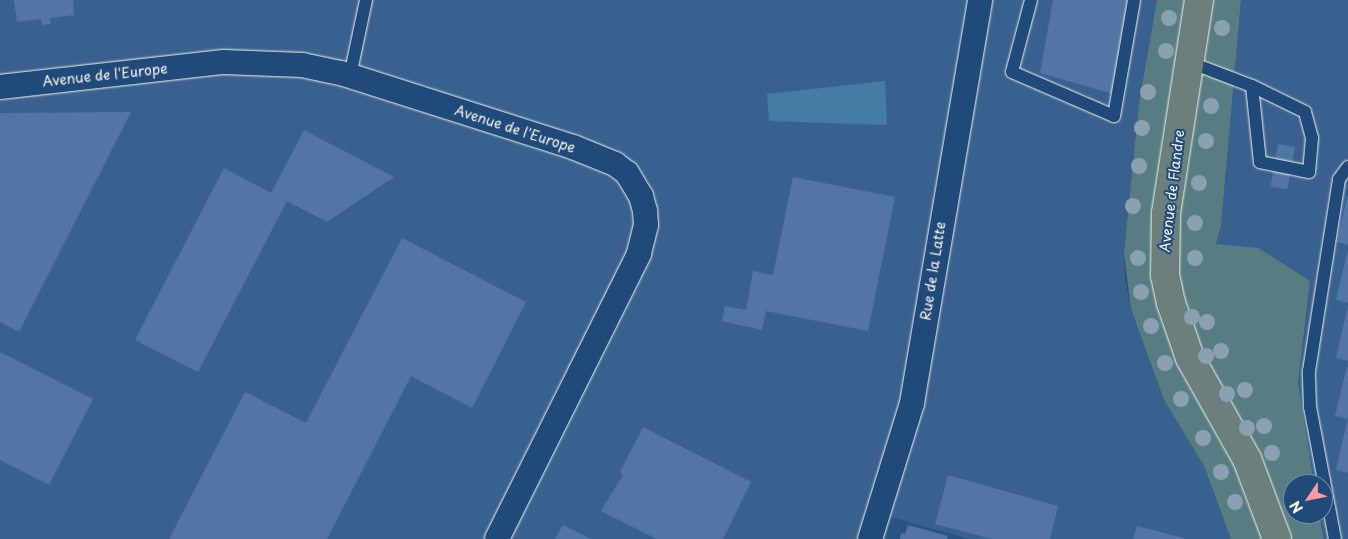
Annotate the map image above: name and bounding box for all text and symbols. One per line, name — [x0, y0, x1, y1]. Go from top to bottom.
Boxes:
street label: Avenue de l'Europe — [41, 60, 169, 90]
street label: Avenue de l'Europe — [452, 101, 578, 157]
street label: Avenue de Flandre — [1156, 129, 1188, 253]
street label: Rue de la Latte — [917, 219, 949, 323]
north arrow — [1283, 474, 1333, 524]
text: N — [1284, 497, 1308, 518]

